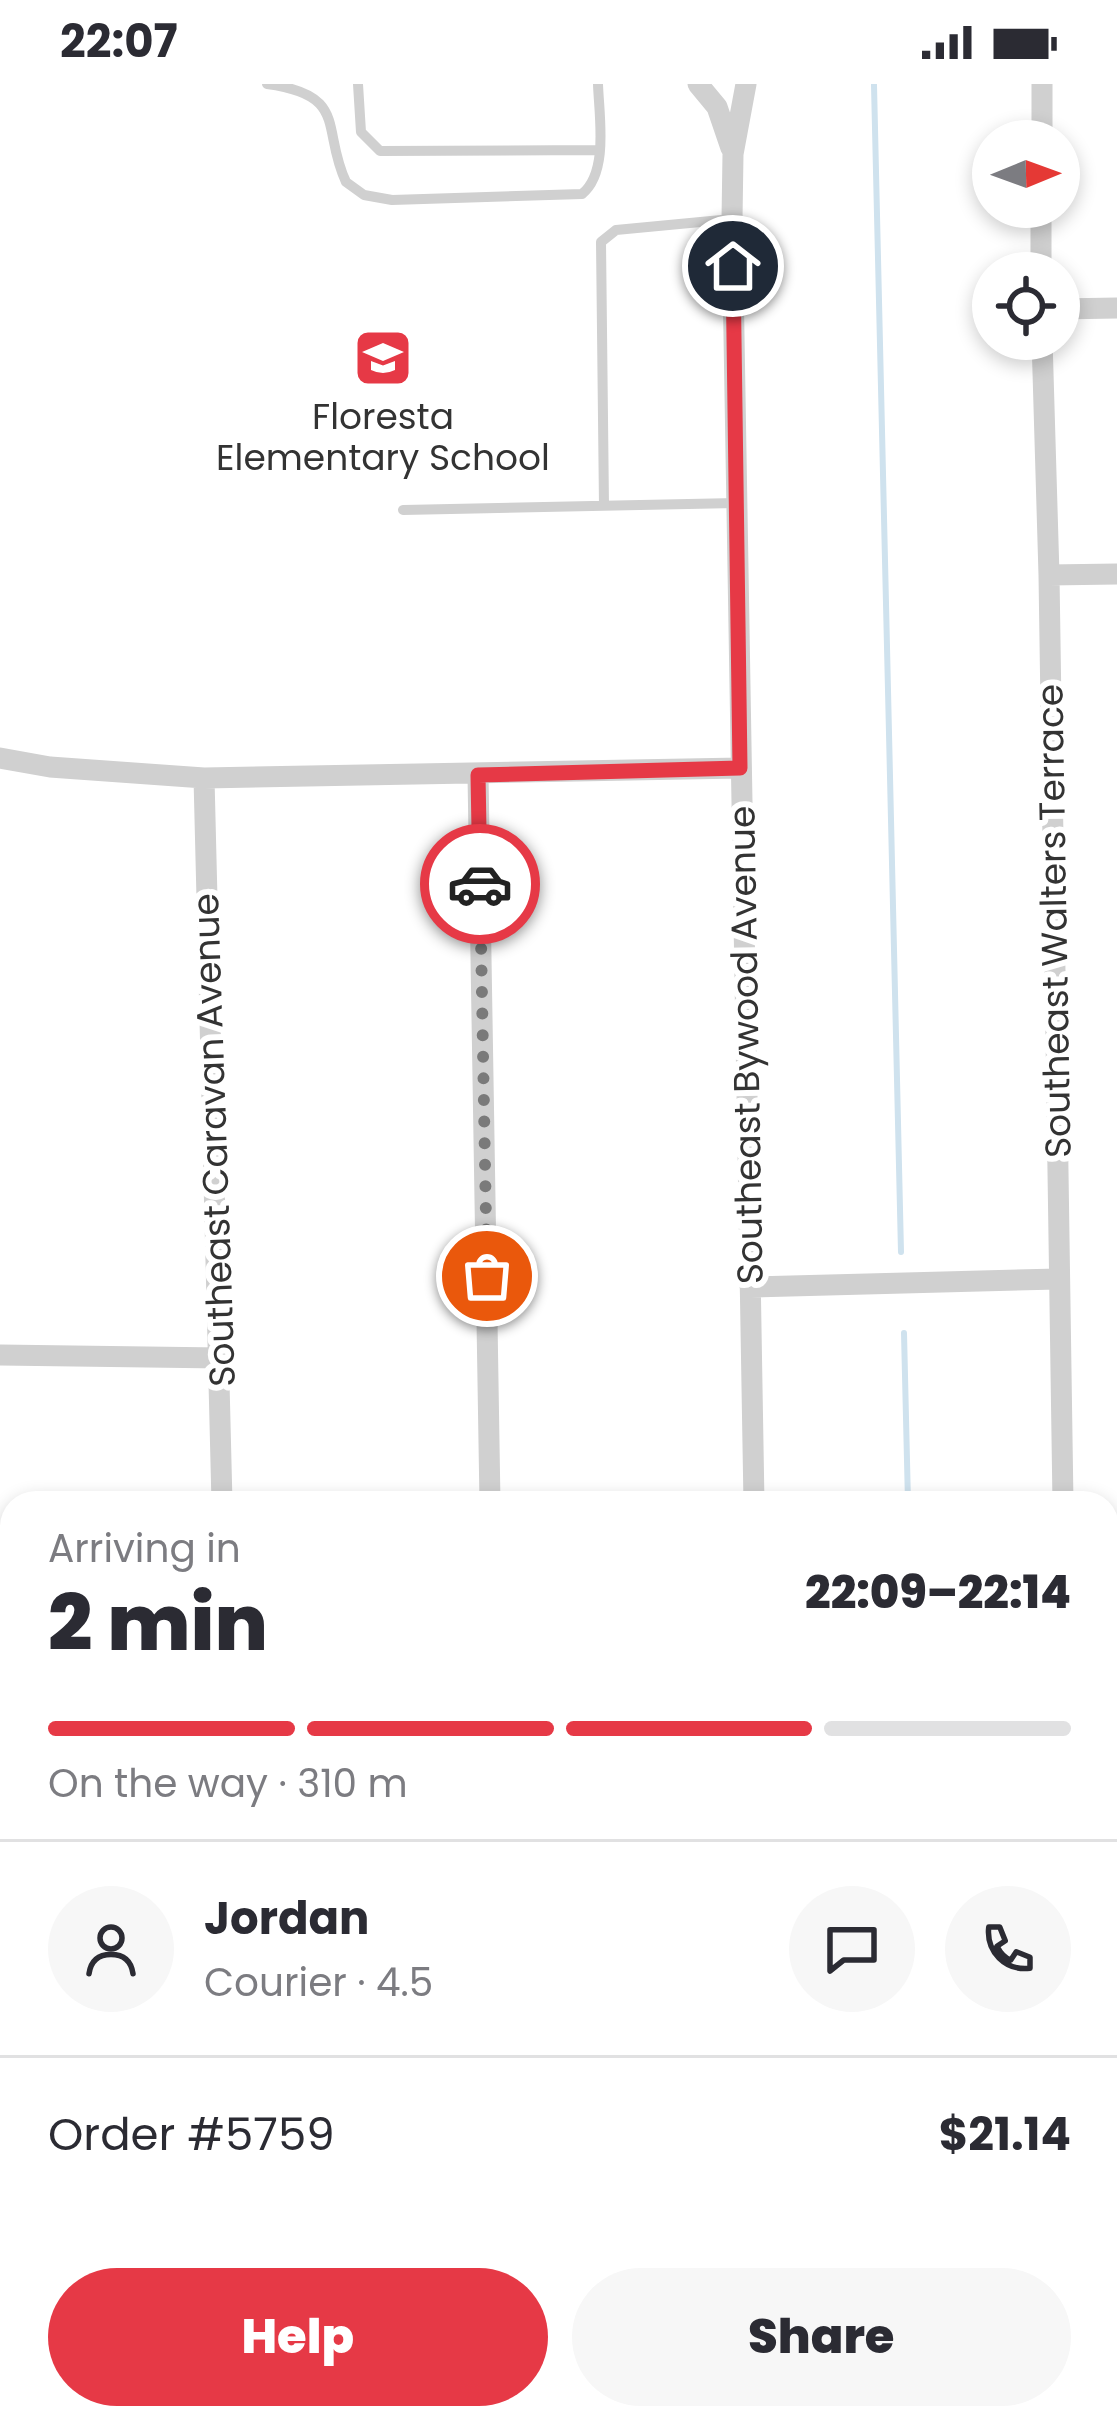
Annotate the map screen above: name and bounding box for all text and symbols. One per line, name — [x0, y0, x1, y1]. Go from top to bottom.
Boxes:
text: 22:07 — [60, 10, 178, 73]
north arrow — [972, 120, 1080, 228]
map controls — [972, 120, 1080, 360]
pin — [682, 215, 784, 317]
icon: home — [700, 233, 766, 299]
button: locate — [972, 252, 1080, 360]
school or university icon: Floresta Elementary School — [352, 327, 414, 389]
place label: Floresta Elementary School — [216, 391, 550, 483]
street label: Southeast Walters Terrace — [1024, 683, 1084, 1159]
street label: Southeast Bywood Avenue — [716, 805, 776, 1285]
courier — [420, 824, 540, 944]
icon: car — [447, 851, 513, 917]
street label: Southeast Caravan Avenue — [180, 892, 248, 1388]
pin — [436, 1225, 538, 1327]
icon: bag — [454, 1243, 520, 1309]
text: Arriving in — [48, 1521, 241, 1576]
text: 22:09–22:14 — [805, 1561, 1071, 1624]
text: 2 min — [48, 1568, 268, 1677]
text: On the way · 310 m — [48, 1756, 408, 1811]
button: person — [48, 1886, 174, 2012]
button: chat — [789, 1886, 915, 2012]
button: phone — [945, 1886, 1071, 2012]
text: Jordan — [204, 1887, 369, 1950]
text: Courier · 4.5 — [204, 1955, 433, 2010]
text: Order #5759 — [48, 2103, 335, 2166]
text: $21.14 — [939, 2103, 1071, 2166]
button: Help — [48, 2268, 548, 2406]
button: Share — [572, 2268, 1071, 2406]

